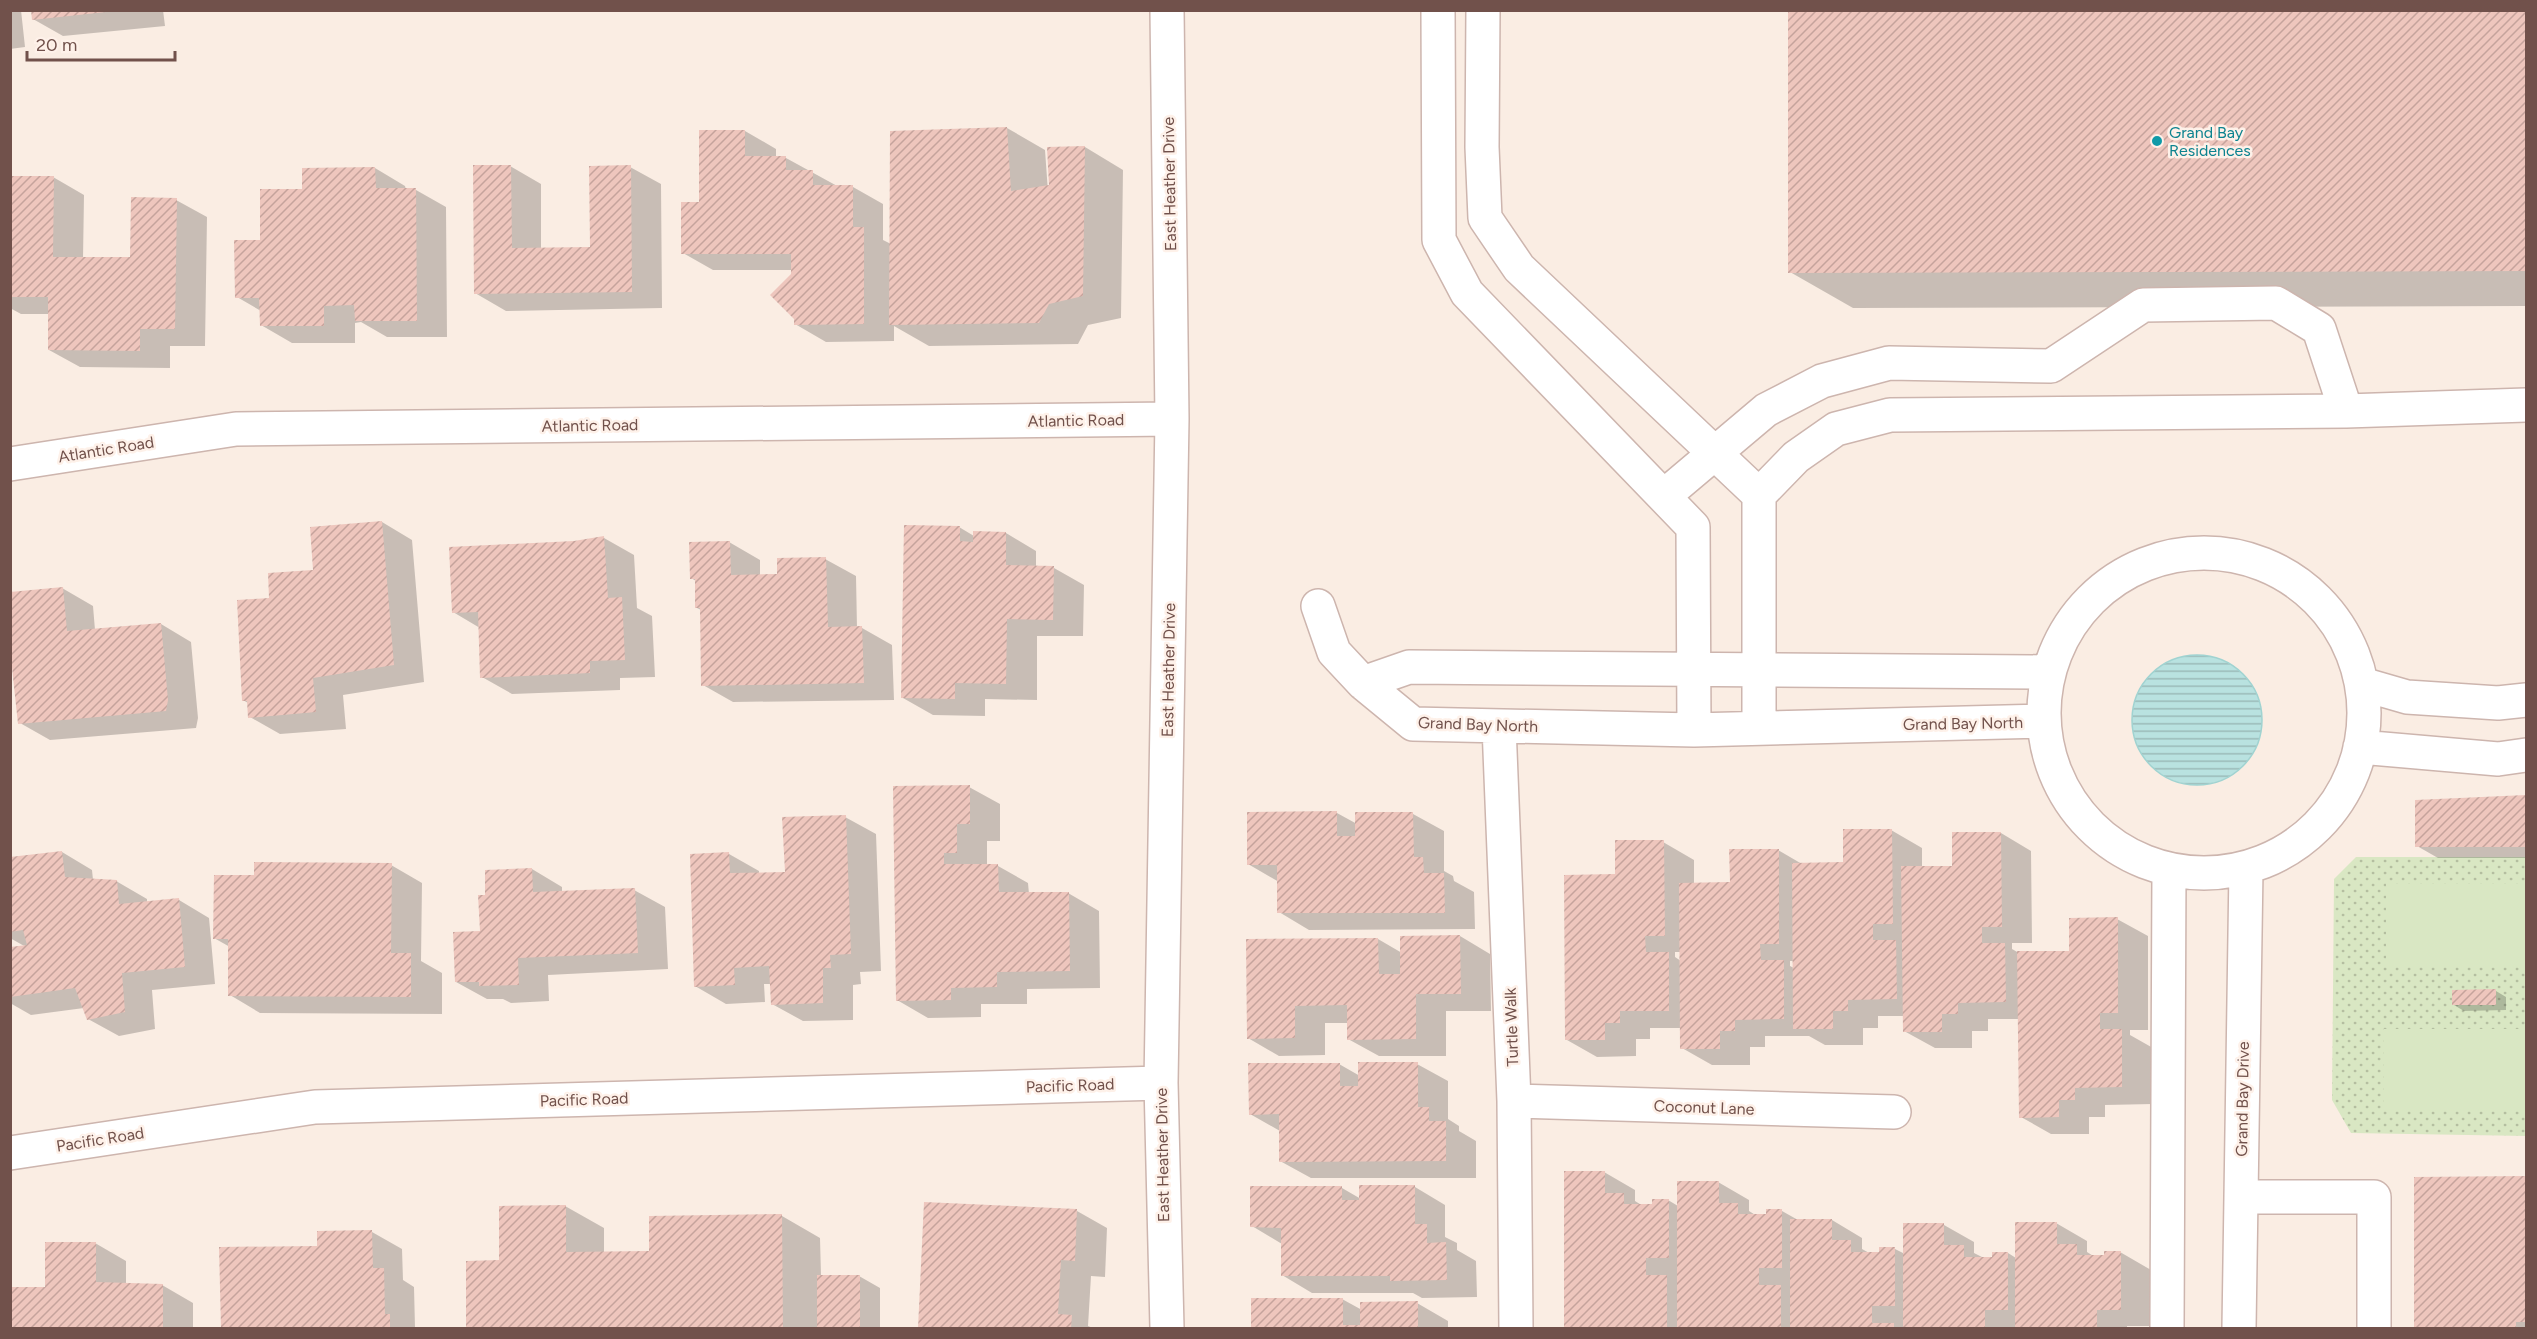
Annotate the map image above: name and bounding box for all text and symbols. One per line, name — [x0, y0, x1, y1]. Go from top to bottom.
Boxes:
scale bar — [27, 24, 176, 62]
text: 20 m — [36, 34, 77, 56]
street label: East Heather Drive — [1159, 117, 1180, 251]
place label: Grand Bay Residences — [2169, 123, 2251, 160]
marker: Grand Bay Residences — [2150, 134, 2164, 148]
street label: Atlantic Road — [1027, 410, 1125, 431]
street label: Atlantic Road — [541, 415, 639, 436]
street label: Atlantic Road — [57, 433, 155, 466]
street label: East Heather Drive — [1158, 603, 1179, 737]
street label: Grand Bay North — [1418, 713, 1538, 736]
street label: Grand Bay North — [1903, 713, 2023, 734]
street label: Turtle Walk — [1501, 987, 1522, 1067]
street label: Grand Bay Drive — [2232, 1041, 2253, 1157]
street label: Pacific Road — [1025, 1074, 1115, 1097]
street label: Pacific Road — [539, 1088, 629, 1111]
street label: East Heather Drive — [1152, 1088, 1173, 1222]
street label: Coconut Lane — [1653, 1096, 1755, 1119]
street label: Pacific Road — [55, 1123, 145, 1156]

